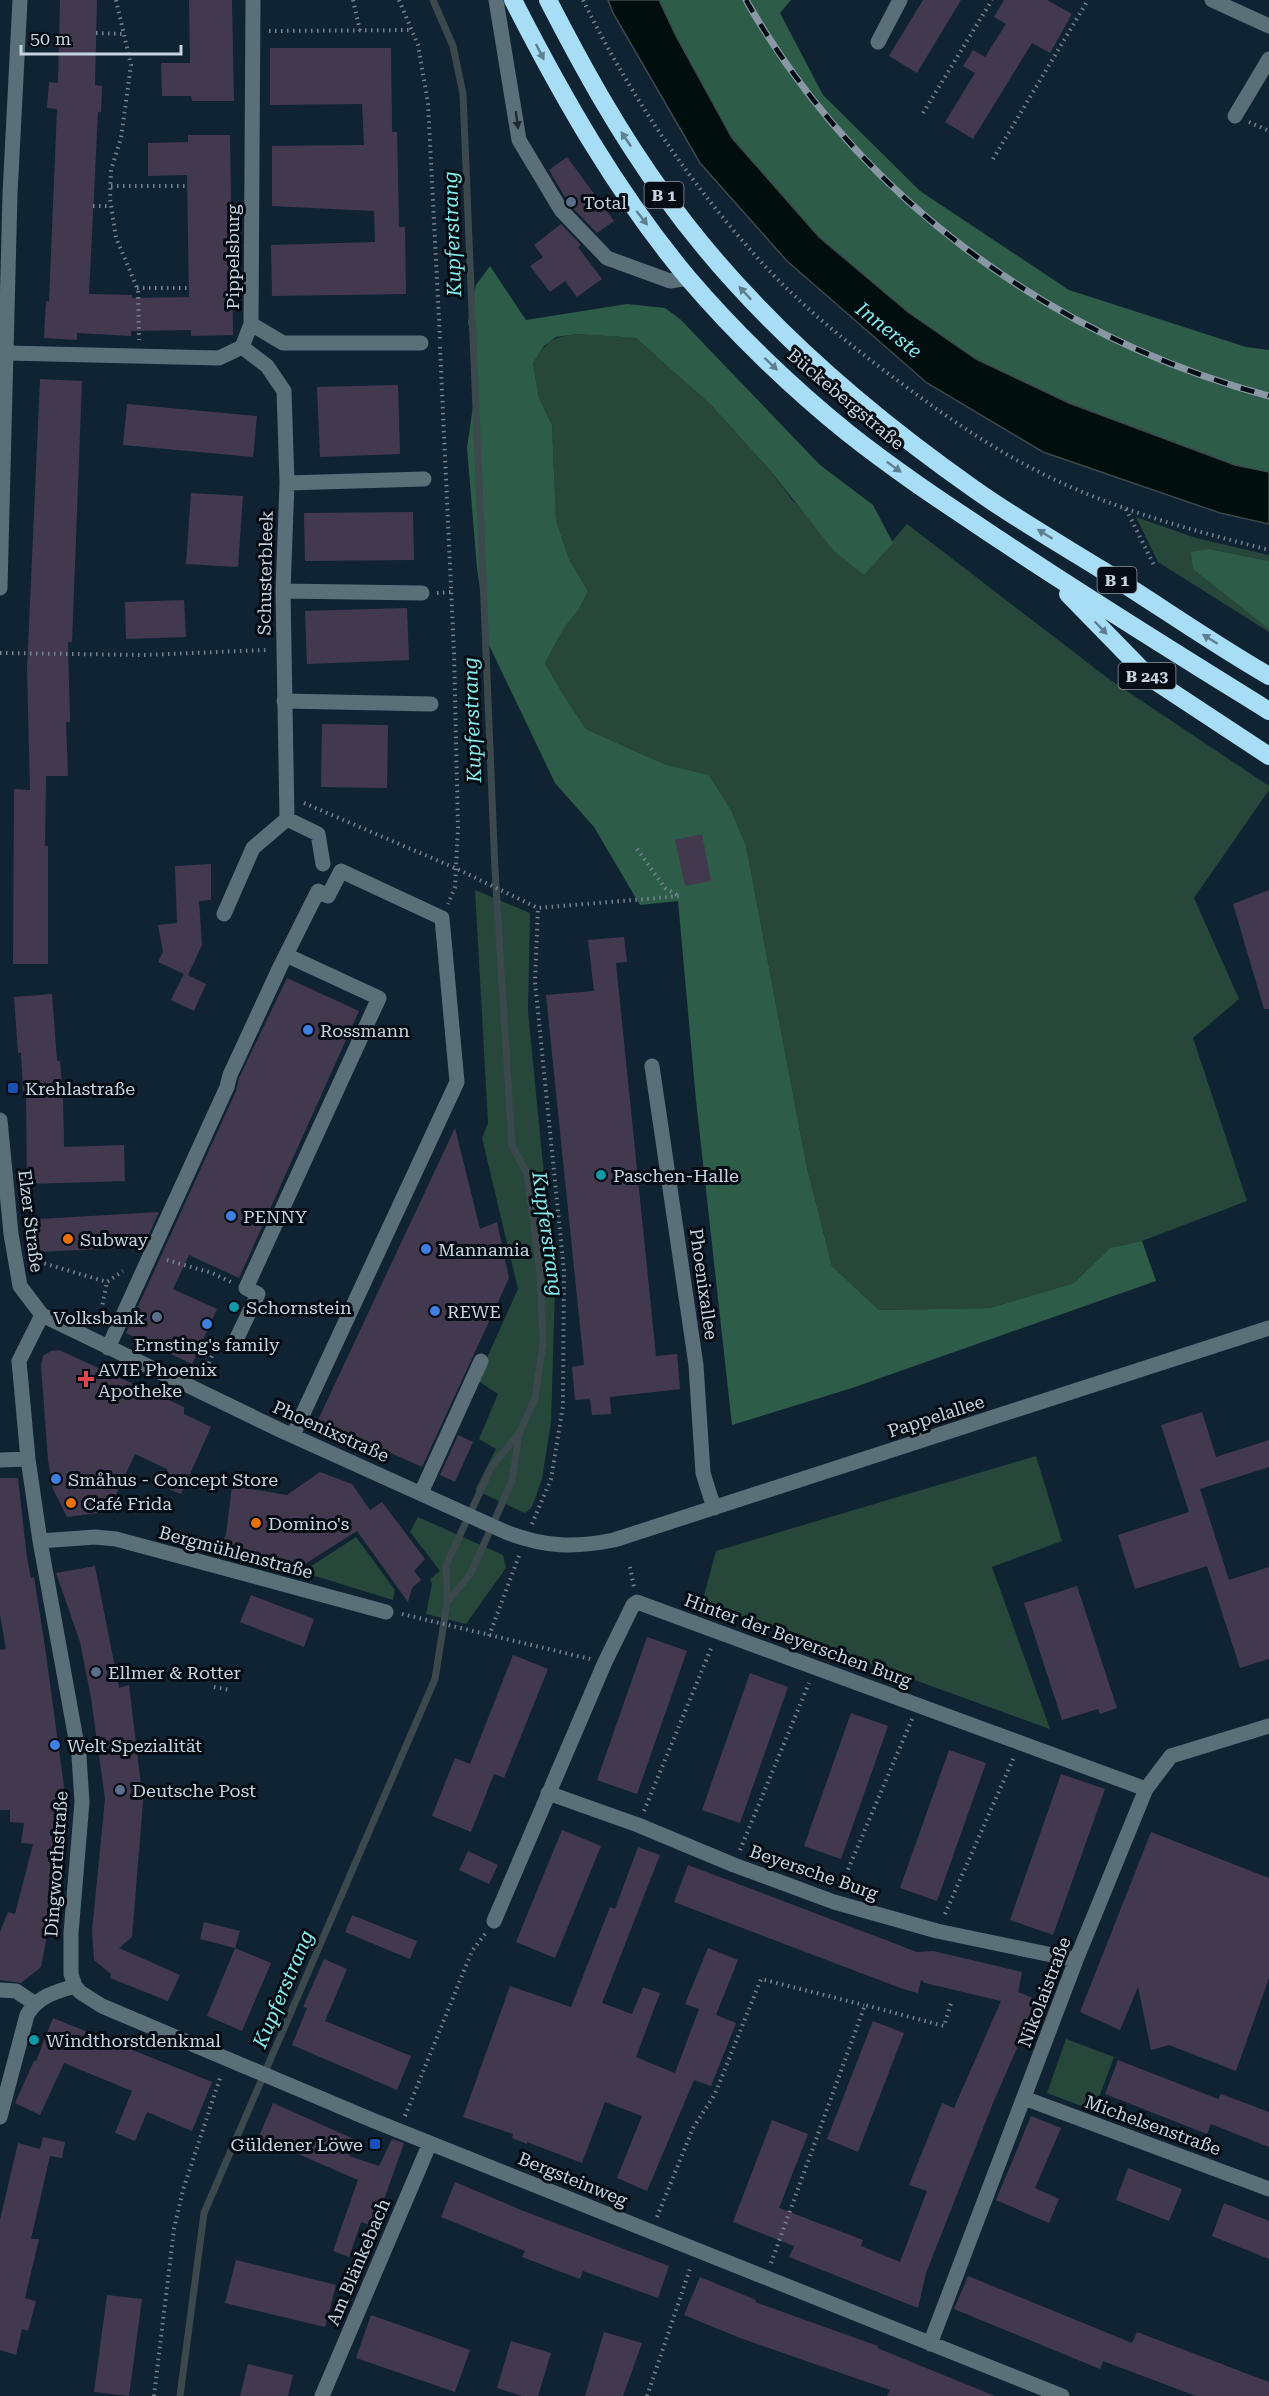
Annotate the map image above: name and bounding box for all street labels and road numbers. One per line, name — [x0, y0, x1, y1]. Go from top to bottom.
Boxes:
road number: B 1 — [644, 182, 684, 208]
street label: Pippelsburg — [222, 204, 243, 309]
street label: Bückebergstraße — [783, 344, 909, 454]
street label: Schusterbleek — [253, 510, 277, 636]
road number: B 1 — [1098, 567, 1136, 593]
road number: B 243 — [1118, 663, 1176, 689]
street label: Elzer Straße — [14, 1168, 48, 1274]
street label: Phoenixallee — [686, 1227, 722, 1341]
street label: Pappelallee — [885, 1390, 987, 1441]
street label: Phoenixstraße — [270, 1396, 393, 1466]
street label: Bergmühlenstraße — [157, 1521, 315, 1583]
street label: Hinter der Beyerschen Burg — [682, 1589, 915, 1691]
street label: Dingworthstraße — [40, 1790, 72, 1938]
street label: Beyersche Burg — [747, 1840, 882, 1904]
street label: Nikolaistraße — [1013, 1934, 1075, 2050]
street label: Michelsenstraße — [1082, 2091, 1224, 2159]
street label: Bergsteinweg — [515, 2148, 631, 2211]
street label: Am Blänkebach — [322, 2195, 394, 2328]

